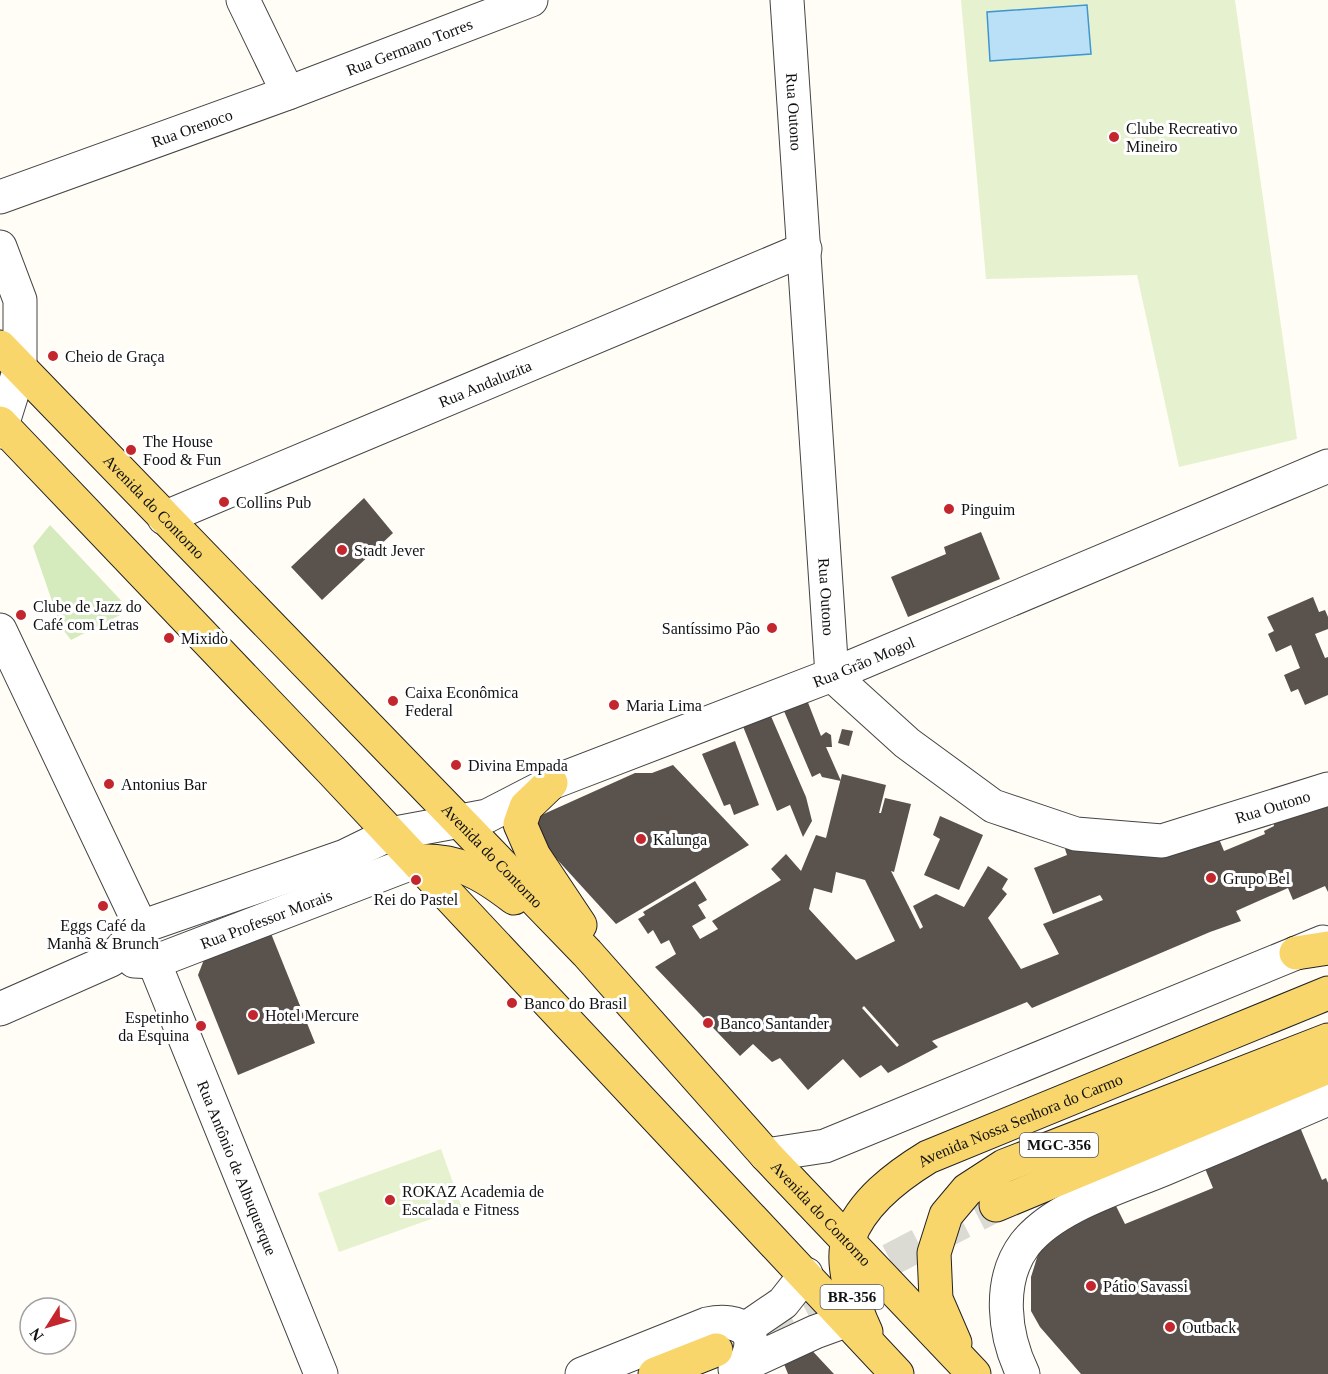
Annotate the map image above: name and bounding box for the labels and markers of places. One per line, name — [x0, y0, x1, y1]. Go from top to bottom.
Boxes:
place label: Clube Recreativo Mineiro — [1126, 120, 1238, 155]
marker: Clube Recreativo Mineiro — [1107, 130, 1121, 144]
place label: Cheio de Graça — [65, 348, 165, 366]
marker: Cheio de Graça — [46, 349, 60, 363]
place label: The House Food & Fun — [143, 433, 221, 468]
marker: The House Food & Fun — [124, 443, 138, 457]
place label: Collins Pub — [236, 494, 311, 511]
marker: Collins Pub — [217, 495, 231, 509]
place label: Pinguim — [961, 501, 1016, 519]
marker: Pinguim — [942, 502, 956, 516]
place label: Stadt Jever — [354, 542, 425, 559]
marker: Stadt Jever — [335, 543, 349, 557]
place label: Clube de Jazz do Café com Letras — [33, 598, 142, 633]
marker: Clube de Jazz do Café com Letras — [14, 608, 28, 622]
place label: Santíssimo Pão — [662, 620, 760, 637]
marker: Santíssimo Pão — [765, 621, 779, 635]
place label: Mixido — [181, 630, 228, 647]
marker: Mixido — [162, 631, 176, 645]
place label: Caixa Econômica Federal — [405, 684, 518, 719]
marker: Caixa Econômica Federal — [386, 694, 400, 708]
place label: Maria Lima — [626, 697, 702, 714]
marker: Maria Lima — [607, 698, 621, 712]
place label: Divina Empada — [468, 757, 568, 775]
marker: Divina Empada — [449, 758, 463, 772]
place label: Antonius Bar — [121, 776, 207, 793]
marker: Antonius Bar — [102, 777, 116, 791]
place label: Kalunga — [653, 831, 707, 849]
marker: Kalunga — [634, 832, 648, 846]
place label: Grupo Bel — [1223, 870, 1291, 888]
marker: Grupo Bel — [1204, 871, 1218, 885]
marker: Rei do Pastel — [409, 873, 423, 887]
place label: Rei do Pastel — [374, 891, 459, 908]
marker: Eggs Café da Manhã & Brunch — [96, 899, 110, 913]
place label: Eggs Café da Manhã & Brunch — [47, 917, 159, 952]
place label: Banco do Brasil — [524, 995, 628, 1012]
marker: Banco do Brasil — [505, 996, 519, 1010]
place label: Hotel Mercure — [265, 1007, 359, 1024]
marker: Hotel Mercure — [246, 1008, 260, 1022]
place label: Espetinho da Esquina — [118, 1009, 189, 1045]
place label: Banco Santander — [720, 1015, 830, 1032]
marker: Banco Santander — [701, 1016, 715, 1030]
marker: Espetinho da Esquina — [194, 1019, 208, 1033]
place label: ROKAZ Academia de Escalada e Fitness — [402, 1183, 544, 1218]
marker: ROKAZ Academia de Escalada e Fitness — [383, 1193, 397, 1207]
place label: Pátio Savassi — [1103, 1278, 1188, 1295]
marker: Pátio Savassi — [1084, 1279, 1098, 1293]
place label: Outback — [1182, 1319, 1236, 1336]
marker: Outback — [1163, 1320, 1177, 1334]

